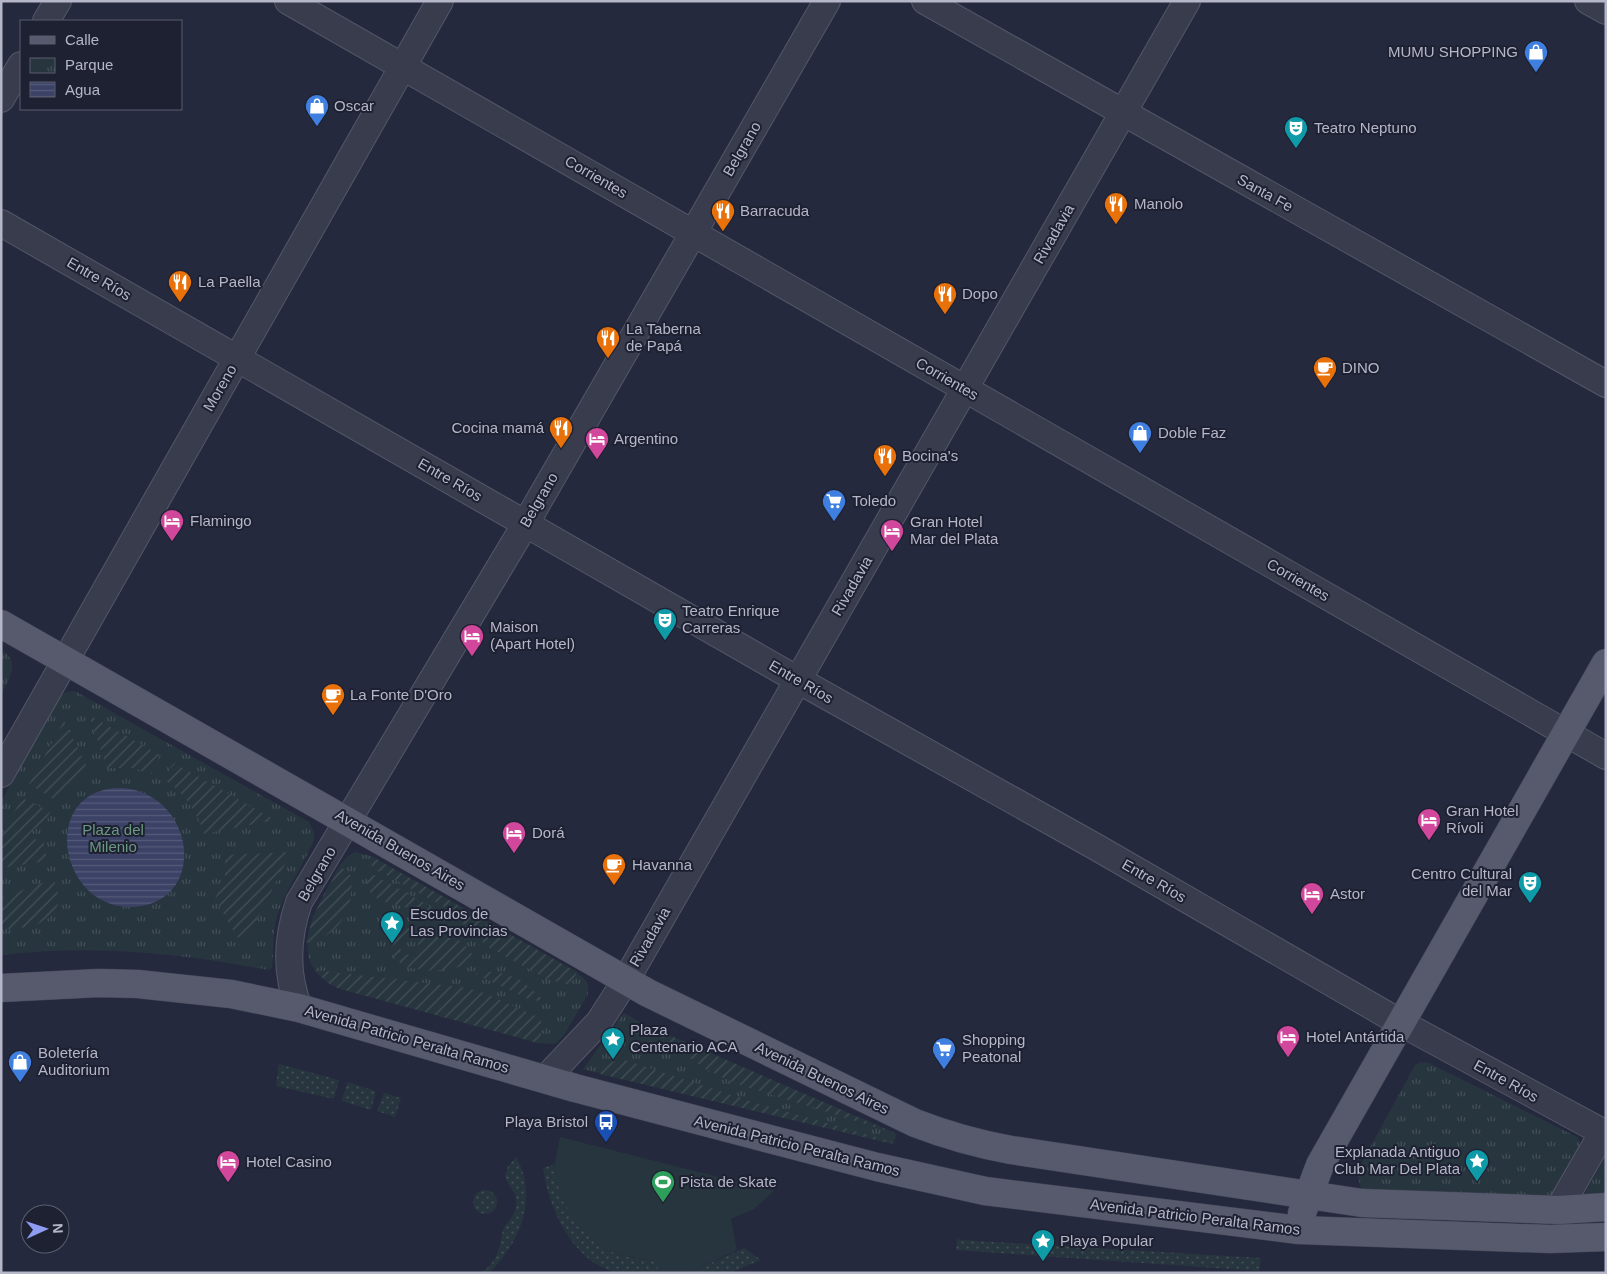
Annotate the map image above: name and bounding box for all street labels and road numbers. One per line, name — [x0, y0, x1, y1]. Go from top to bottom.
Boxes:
street label: Belgrano — [719, 118, 764, 179]
street label: Corrientes — [562, 152, 630, 201]
street label: Santa Fe — [1235, 170, 1296, 215]
street label: Rivadavia — [1030, 200, 1078, 267]
street label: Entre Ríos — [64, 253, 134, 304]
street label: Corrientes — [913, 354, 981, 403]
street label: Moreno — [199, 361, 240, 414]
street label: Entre Ríos — [415, 454, 485, 505]
street label: Belgrano — [516, 469, 561, 530]
street label: Rivadavia — [828, 552, 876, 619]
street label: Corrientes — [1264, 555, 1332, 604]
street label: Entre Ríos — [766, 656, 836, 707]
street label: Avenida Buenos Aires — [333, 806, 468, 894]
street label: Belgrano — [294, 843, 339, 904]
street label: Entre Ríos — [1119, 855, 1189, 906]
street label: Rivadavia — [626, 903, 674, 970]
street label: Avenida Patricio Peralta Ramos — [303, 1001, 511, 1076]
street label: Avenida Buenos Aires — [753, 1038, 892, 1117]
street label: Entre Ríos — [1471, 1056, 1541, 1105]
street label: Avenida Patricio Peralta Ramos — [692, 1112, 902, 1179]
street label: Avenida Patricio Peralta Ramos — [1089, 1195, 1301, 1238]

